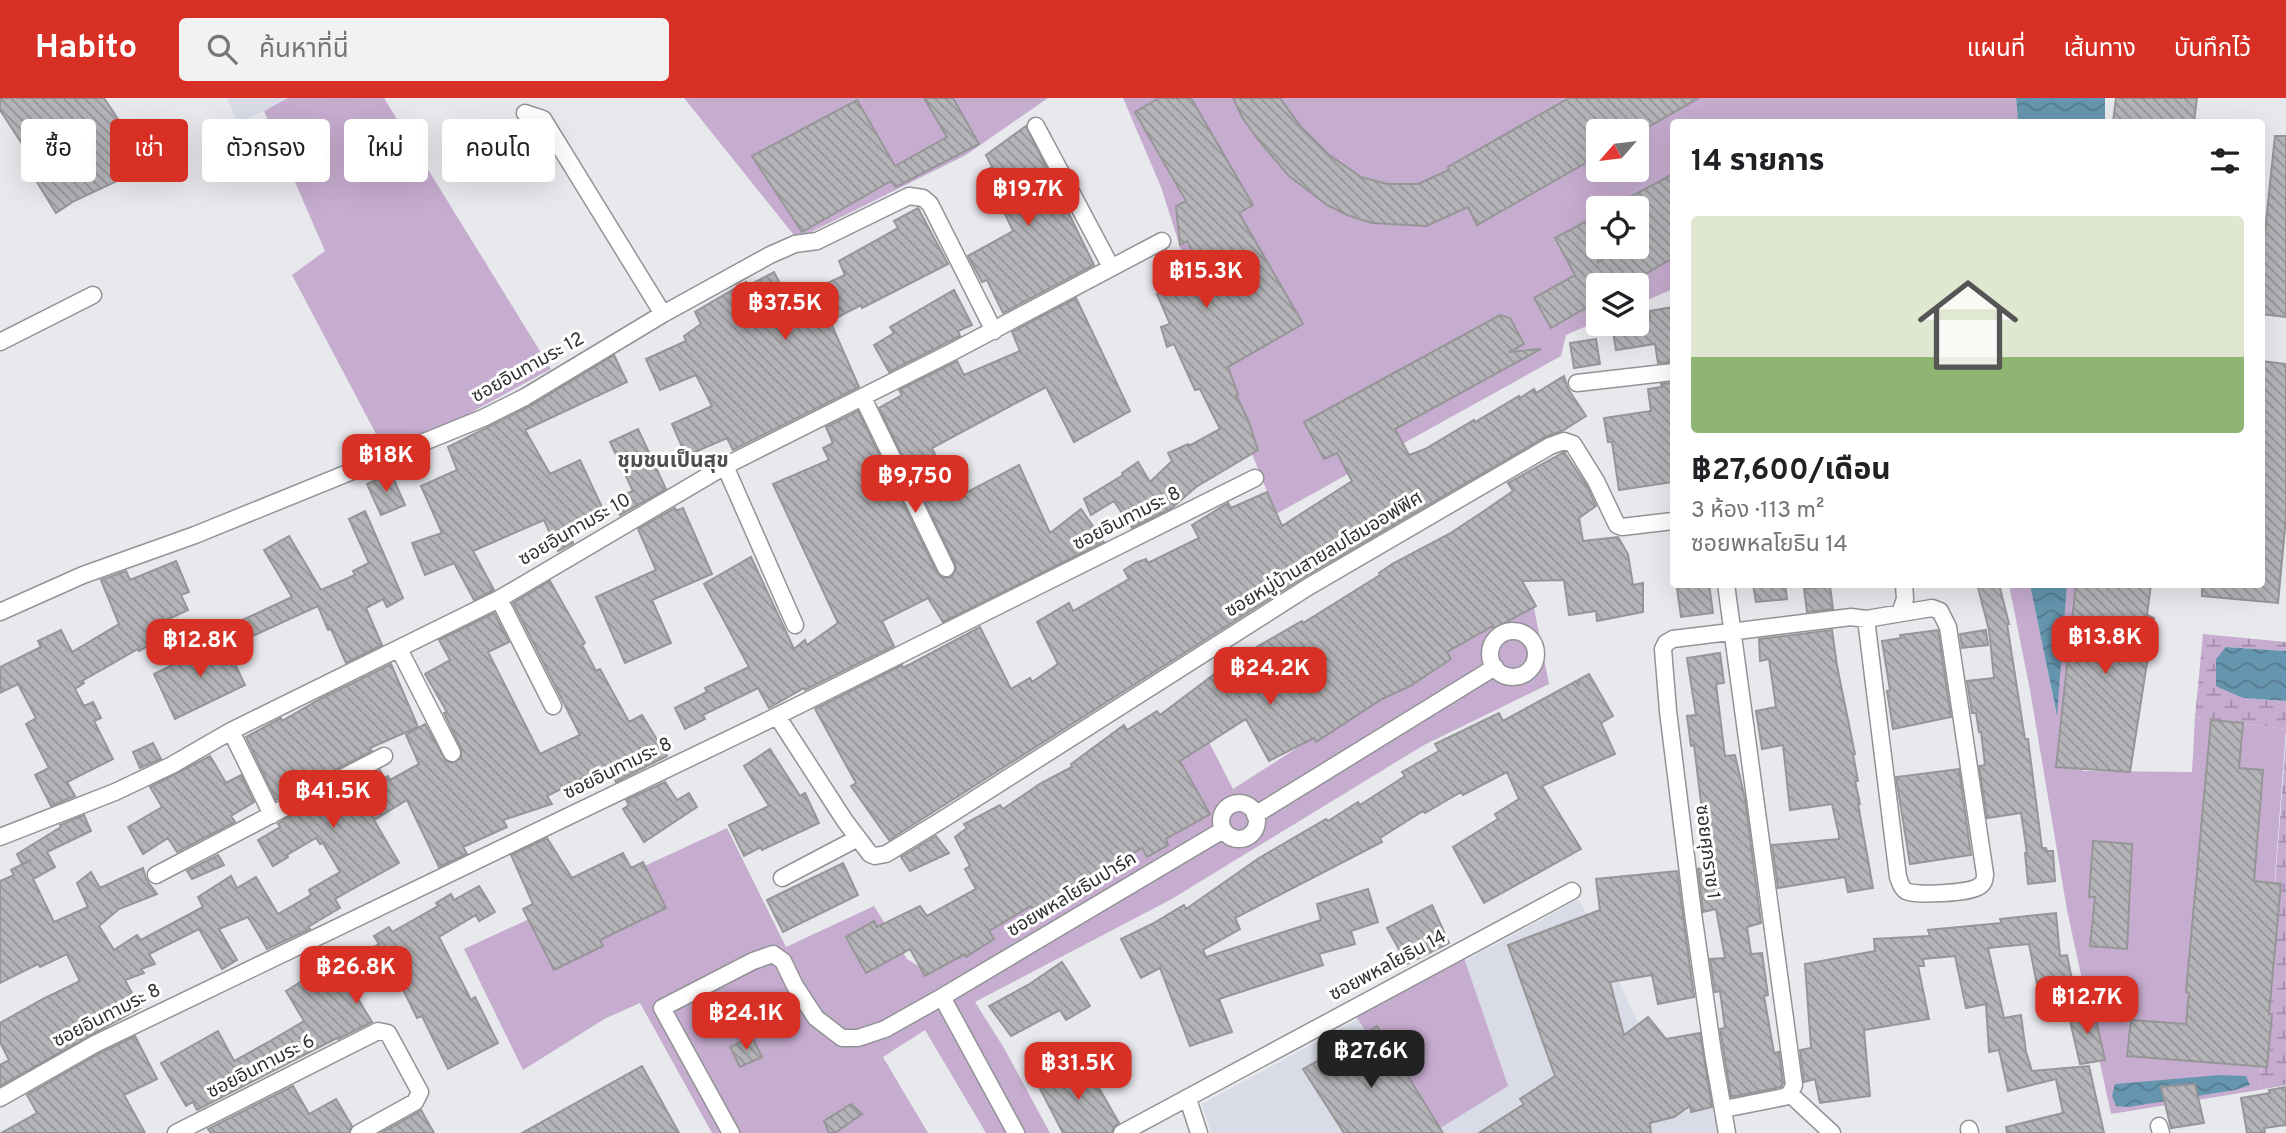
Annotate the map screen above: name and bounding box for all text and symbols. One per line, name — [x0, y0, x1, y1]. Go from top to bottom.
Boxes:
search box — [179, 18, 669, 81]
text: Habito — [35, 28, 137, 70]
icon: search — [203, 30, 241, 68]
text: ค้นหาที่นี่ — [259, 34, 349, 67]
text: แผนที่ — [1967, 35, 2025, 65]
text: เส้นทาง — [2063, 35, 2136, 65]
text: บันทึกไว้ — [2174, 35, 2251, 65]
chip: ซื้อ — [21, 119, 96, 182]
chip: เช่า — [110, 119, 188, 182]
chip: ตัวกรอง — [202, 119, 330, 182]
chip: ใหม่ — [344, 119, 428, 182]
chip: คอนโด — [442, 119, 555, 182]
north arrow — [1586, 119, 1648, 182]
map controls — [1586, 119, 1649, 336]
icon: filters — [2206, 142, 2244, 180]
text: 14 รายการ — [1691, 144, 1824, 181]
pin: ฿19.7K — [971, 169, 1085, 228]
text: ฿19.7K — [992, 176, 1064, 205]
button: locate — [1586, 196, 1649, 259]
pin: ฿15.3K — [1149, 250, 1263, 310]
text: ฿15.3K — [1169, 258, 1243, 287]
icon: home — [1905, 262, 2031, 388]
button: layers — [1586, 273, 1649, 336]
pin: ฿37.5K — [728, 282, 842, 342]
text: ฿37.5K — [748, 290, 822, 319]
street label: ซอยอินทามระ 12 — [467, 327, 589, 409]
pin: ฿18K — [345, 434, 427, 494]
text: ฿18K — [358, 442, 414, 471]
district label: ชุมชนเป็นสุข — [617, 448, 729, 475]
text: ฿27,600/เดือน — [1691, 453, 1891, 490]
pin: ฿9,750 — [858, 456, 972, 515]
text: ฿9,750 — [877, 463, 953, 492]
street label: ซอยอินทามระ 8 — [1069, 482, 1185, 556]
street label: ซอยหมู่บ้านสายลมโฮมออฟฟิศ — [1220, 486, 1427, 624]
street label: ซอยอินทามระ 10 — [515, 488, 635, 572]
text: 3 ห้อง · 113 m² — [1691, 497, 1824, 526]
text: ซอยพหลโยธิน 14 — [1691, 531, 1848, 560]
pin: ฿13.8K — [2048, 616, 2162, 676]
pin: ฿12.8K — [143, 620, 257, 679]
text: ฿13.8K — [2068, 624, 2142, 653]
text: ฿12.8K — [162, 627, 238, 656]
pin: ฿24.2K — [1213, 648, 1327, 707]
text: ฿24.2K — [1230, 655, 1310, 684]
street label: ซอยอินทามระ 8 — [560, 732, 676, 806]
pin: ฿41.5K — [276, 770, 390, 830]
text: ฿41.5K — [295, 778, 371, 807]
street label: ซอยศุภราช 1 — [1689, 803, 1725, 901]
street label: ซอยพหลโยธินปาร์ค — [1003, 847, 1141, 943]
street label: ซอยพหลโยธิน 14 — [1325, 925, 1451, 1007]
pin: ฿26.8K — [299, 946, 413, 1006]
text: ฿26.8K — [316, 954, 396, 983]
pin: ฿12.7K — [2030, 976, 2144, 1036]
street label: ซอยอินทามระ 8 — [49, 979, 165, 1053]
text: ฿12.7K — [2051, 984, 2123, 1013]
pin: ฿24.1K — [689, 992, 803, 1052]
text: ฿24.1K — [708, 1000, 784, 1029]
street label: ซอยอินทามระ 6 — [203, 1030, 319, 1104]
pin: ฿27.6K — [1314, 1030, 1428, 1090]
text: ฿27.6K — [1333, 1038, 1409, 1067]
pin: ฿31.5K — [1021, 1042, 1135, 1102]
text: ฿31.5K — [1041, 1050, 1115, 1079]

